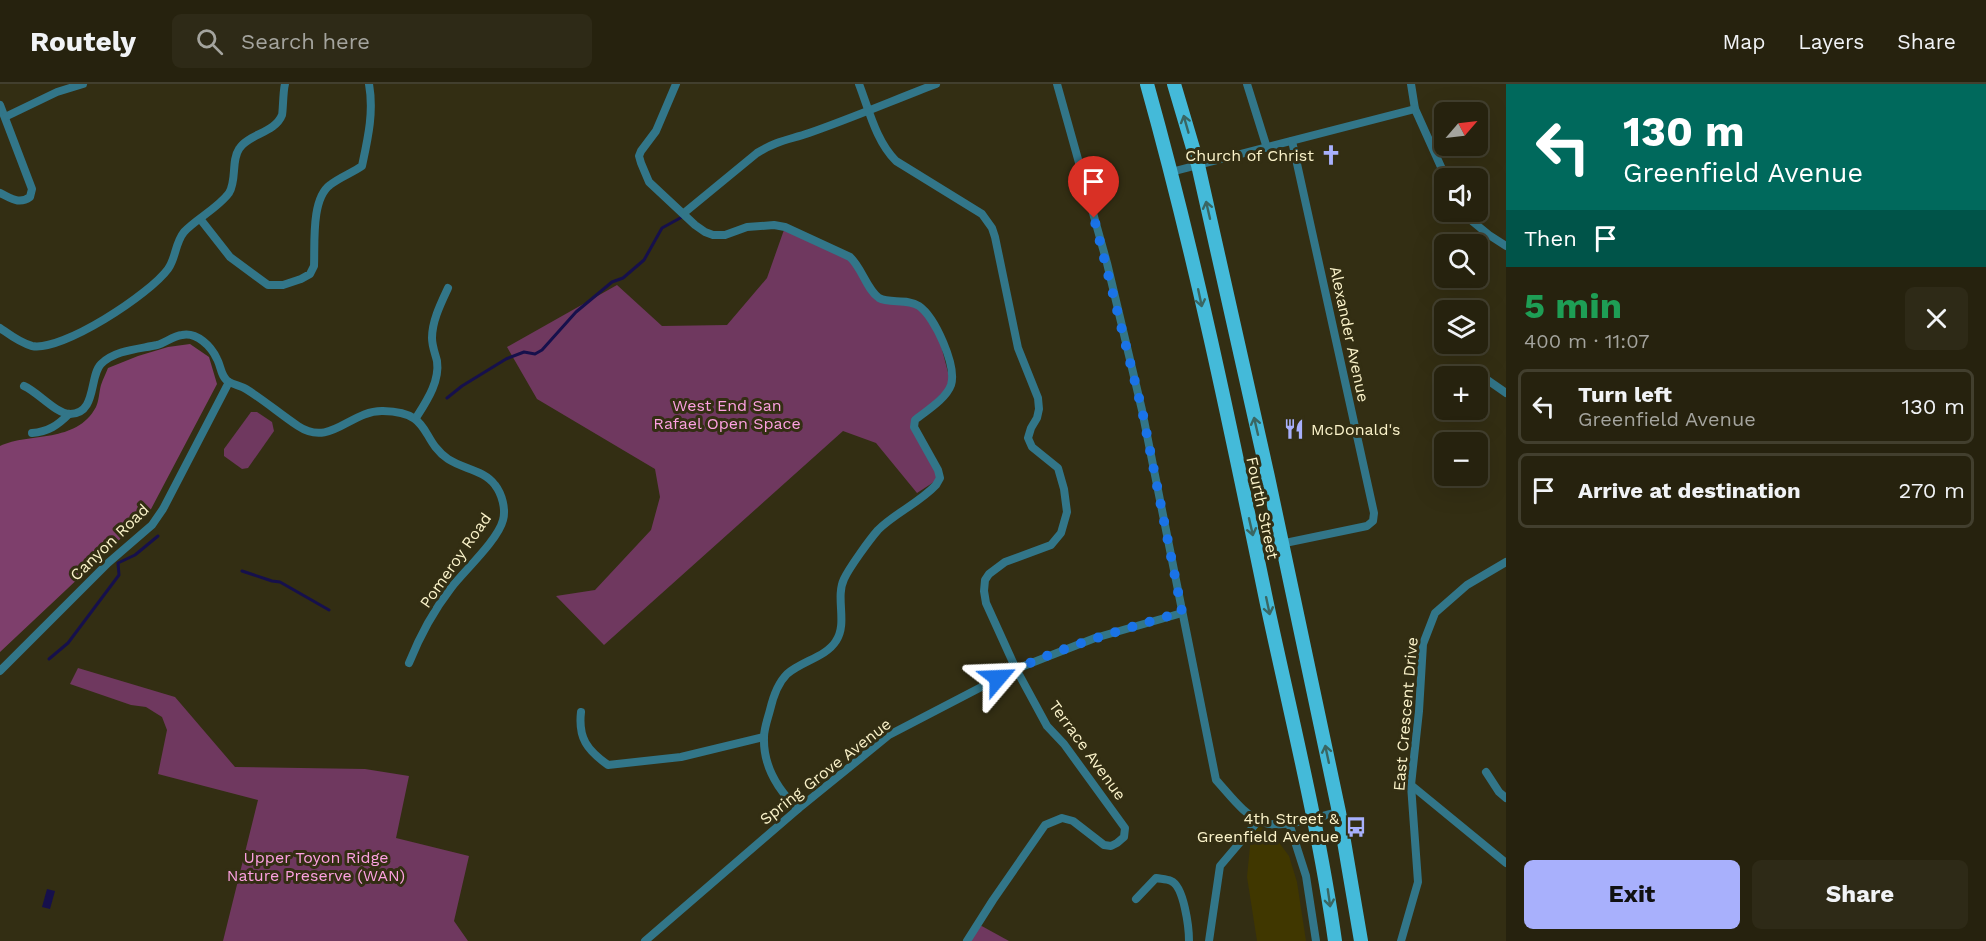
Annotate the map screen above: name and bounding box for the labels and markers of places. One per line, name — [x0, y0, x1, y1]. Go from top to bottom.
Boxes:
church icon: Church of Christ — [1319, 143, 1343, 167]
place label: Church of Christ — [1185, 146, 1314, 165]
pin — [1068, 156, 1119, 218]
restaurant icon: McDonald's — [1282, 417, 1306, 441]
place label: McDonald's — [1311, 420, 1401, 439]
place label: 4th Street & Greenfield Avenue — [1197, 809, 1340, 846]
bus stop icon: 4th Street & Greenfield Avenue — [1344, 815, 1368, 839]

